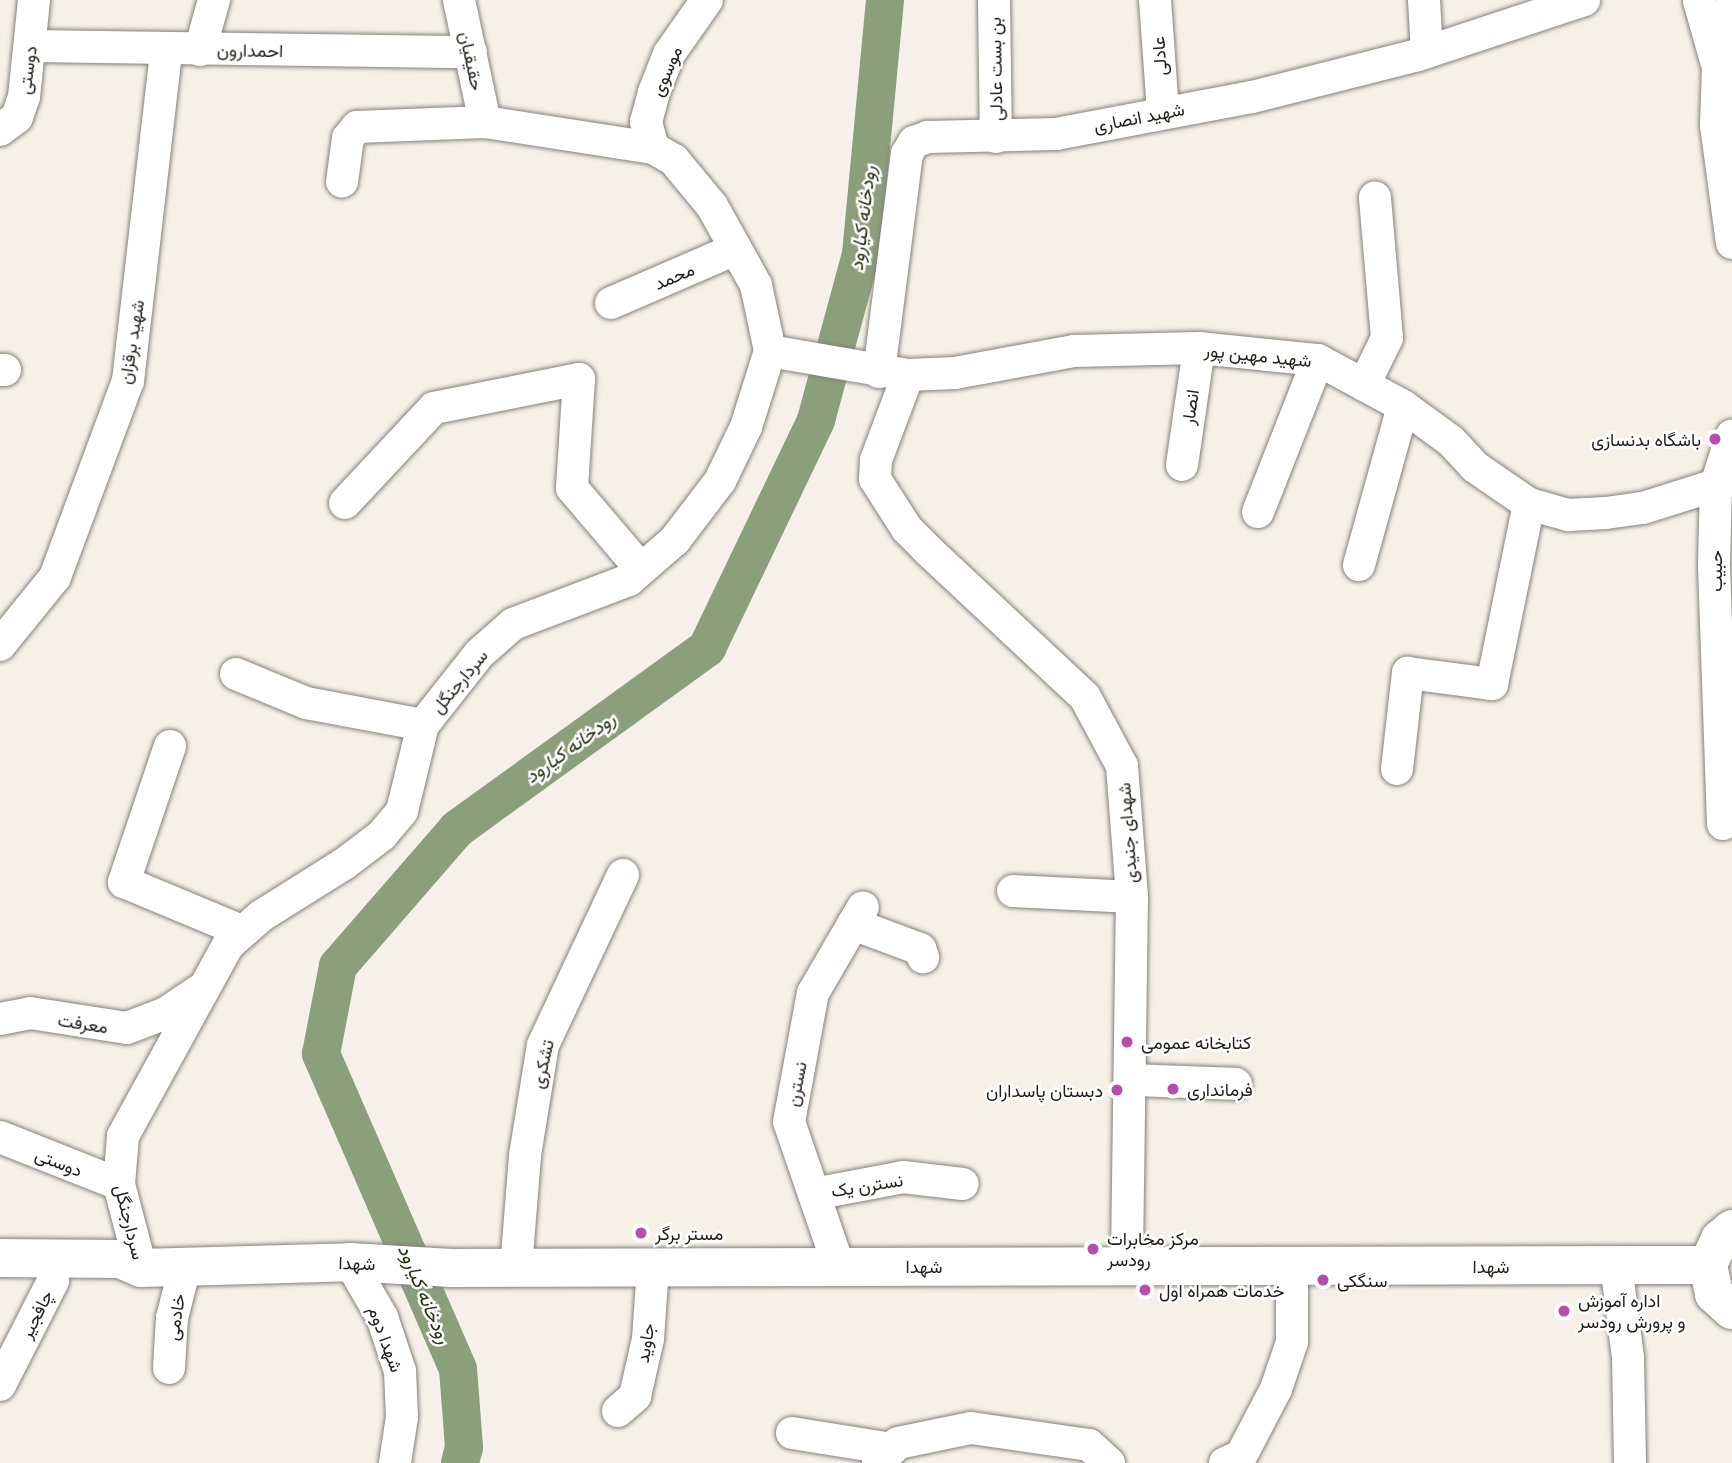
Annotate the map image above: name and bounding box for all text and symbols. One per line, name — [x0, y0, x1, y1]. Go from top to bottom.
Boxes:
street label: بن بست عادلی — [983, 17, 1007, 121]
street label: حقیقیان — [455, 29, 489, 93]
street label: عادلی — [1147, 36, 1171, 76]
street label: احمدارون — [217, 39, 283, 61]
street label: موسوی — [645, 43, 687, 99]
street label: دوستی — [13, 44, 41, 96]
street label: شهید انصاری — [1092, 98, 1186, 136]
water label: رودخانه کیارود — [844, 164, 880, 272]
street label: محمد — [651, 258, 697, 294]
street label: شهید برقزان — [114, 298, 148, 386]
street label: شهید مهین پور — [1203, 339, 1313, 371]
street label: انصار — [1177, 388, 1203, 426]
place label: باشگاه بدنسازى — [1591, 428, 1701, 450]
marker: باشگاه بدنسازى — [1707, 431, 1723, 447]
street label: حبیب — [1704, 550, 1726, 592]
street label: سردارجنگل — [426, 645, 492, 717]
water label: رودخانه کیارود — [521, 707, 619, 787]
street label: شهدای جنیدی — [1113, 782, 1141, 884]
street label: معرفت — [56, 1008, 110, 1038]
place label: کتابخانه عمومى — [1141, 1031, 1251, 1053]
marker: کتابخانه عمومى — [1119, 1034, 1135, 1050]
street label: تشکری — [526, 1037, 558, 1091]
street label: نسترن — [781, 1060, 811, 1108]
place label: فرماندارى — [1187, 1078, 1253, 1100]
place label: دبستان پاسداران — [986, 1079, 1103, 1101]
marker: فرماندارى — [1165, 1081, 1181, 1097]
marker: دبستان پاسداران — [1109, 1082, 1125, 1098]
street label: دوستی — [32, 1143, 86, 1181]
street label: نسترن یک — [830, 1169, 904, 1201]
street label: سردارجنگل — [110, 1182, 150, 1262]
place label: مستر برگر — [655, 1222, 723, 1244]
marker: مستر برگر — [633, 1225, 649, 1241]
place label: مرکز مخابرات رودسر — [1107, 1228, 1199, 1270]
water label: رودخانه کیارود — [394, 1241, 456, 1347]
marker: مرکز مخابرات رودسر — [1085, 1241, 1101, 1257]
street label: شهدا — [338, 1252, 376, 1274]
street label: شهدا — [906, 1255, 942, 1277]
street label: شهدا — [1473, 1255, 1509, 1277]
place label: سنگکى — [1337, 1269, 1387, 1291]
marker: سنگکى — [1315, 1272, 1331, 1288]
place label: خدمات همراه اول — [1159, 1279, 1284, 1301]
marker: خدمات همراه اول — [1137, 1282, 1153, 1298]
street label: چافجیر — [15, 1286, 57, 1342]
place label: اداره آموزش و پرورش رودسر — [1578, 1290, 1686, 1332]
street label: خادمی — [161, 1292, 189, 1342]
street label: شهدا دوم — [364, 1303, 408, 1375]
marker: اداره آموزش و پرورش رودسر — [1556, 1303, 1572, 1319]
street label: جاوید — [631, 1322, 659, 1364]

